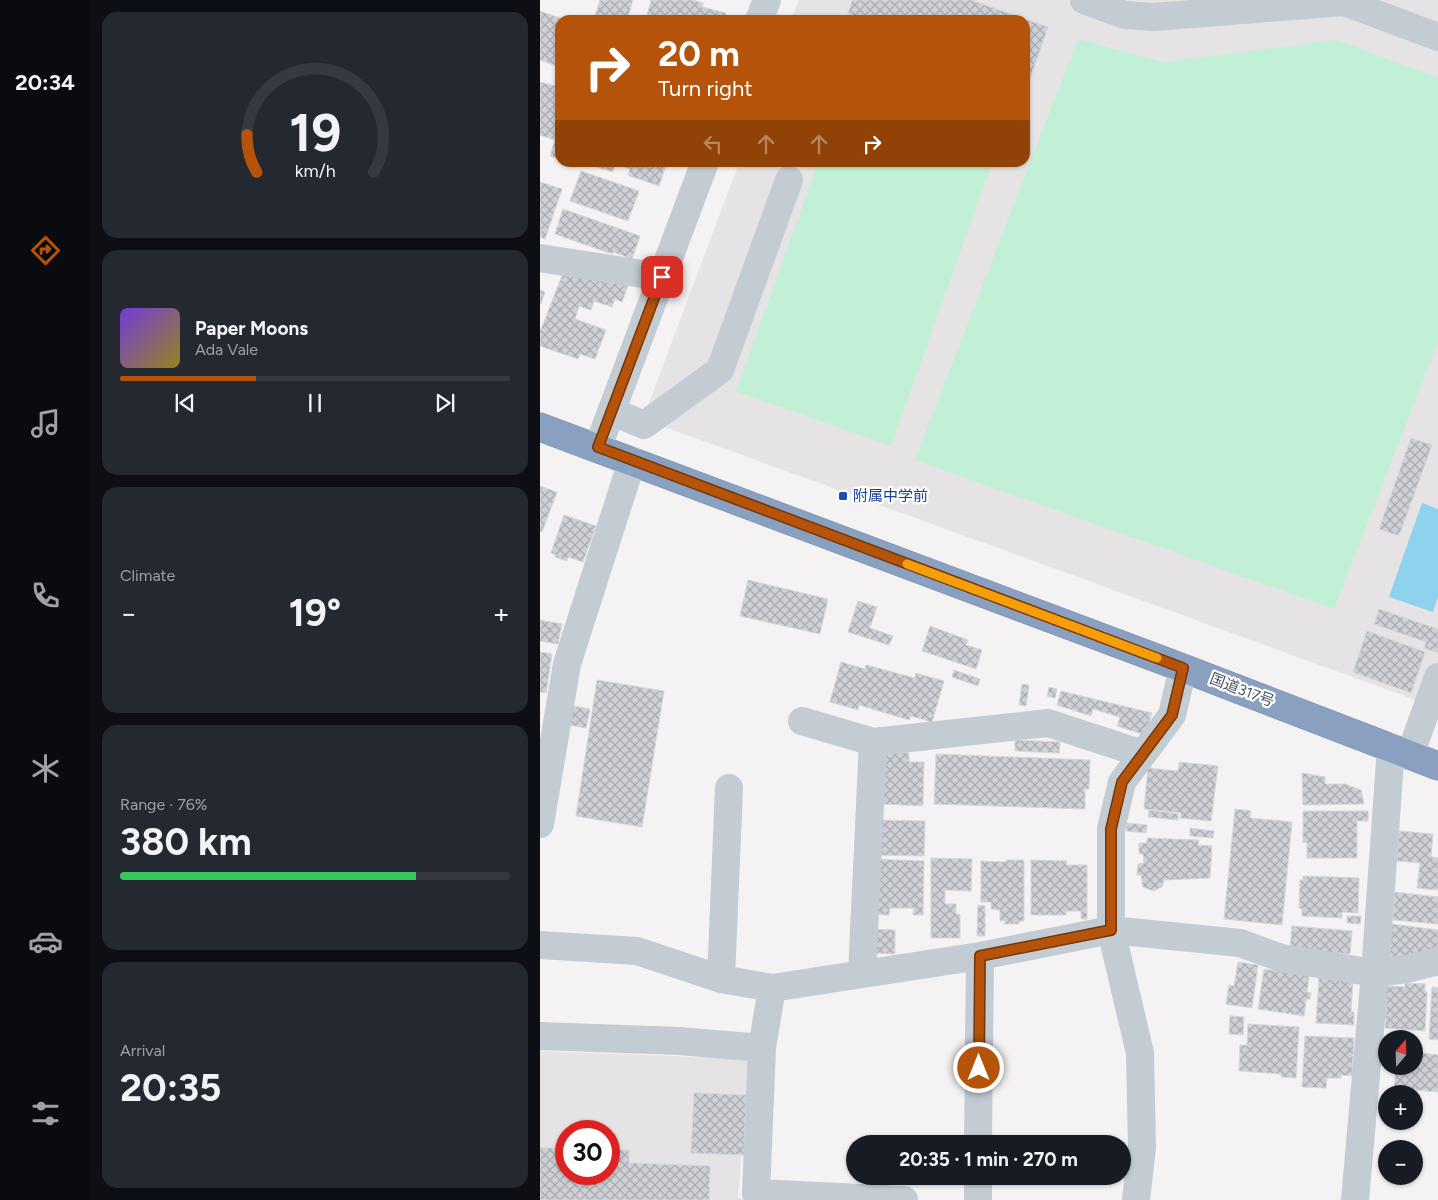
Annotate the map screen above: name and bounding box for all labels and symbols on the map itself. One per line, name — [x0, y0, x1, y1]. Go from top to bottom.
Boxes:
pin — [641, 256, 683, 298]
place label: 附属中学前 — [853, 487, 928, 505]
marker: 附属中学前 — [837, 490, 849, 502]
street label: 国道317号 — [1207, 670, 1277, 710]
north arrow — [1378, 1030, 1422, 1075]
position arrow — [952, 1041, 1004, 1093]
speed limit sign: 30 — [555, 1120, 620, 1185]

